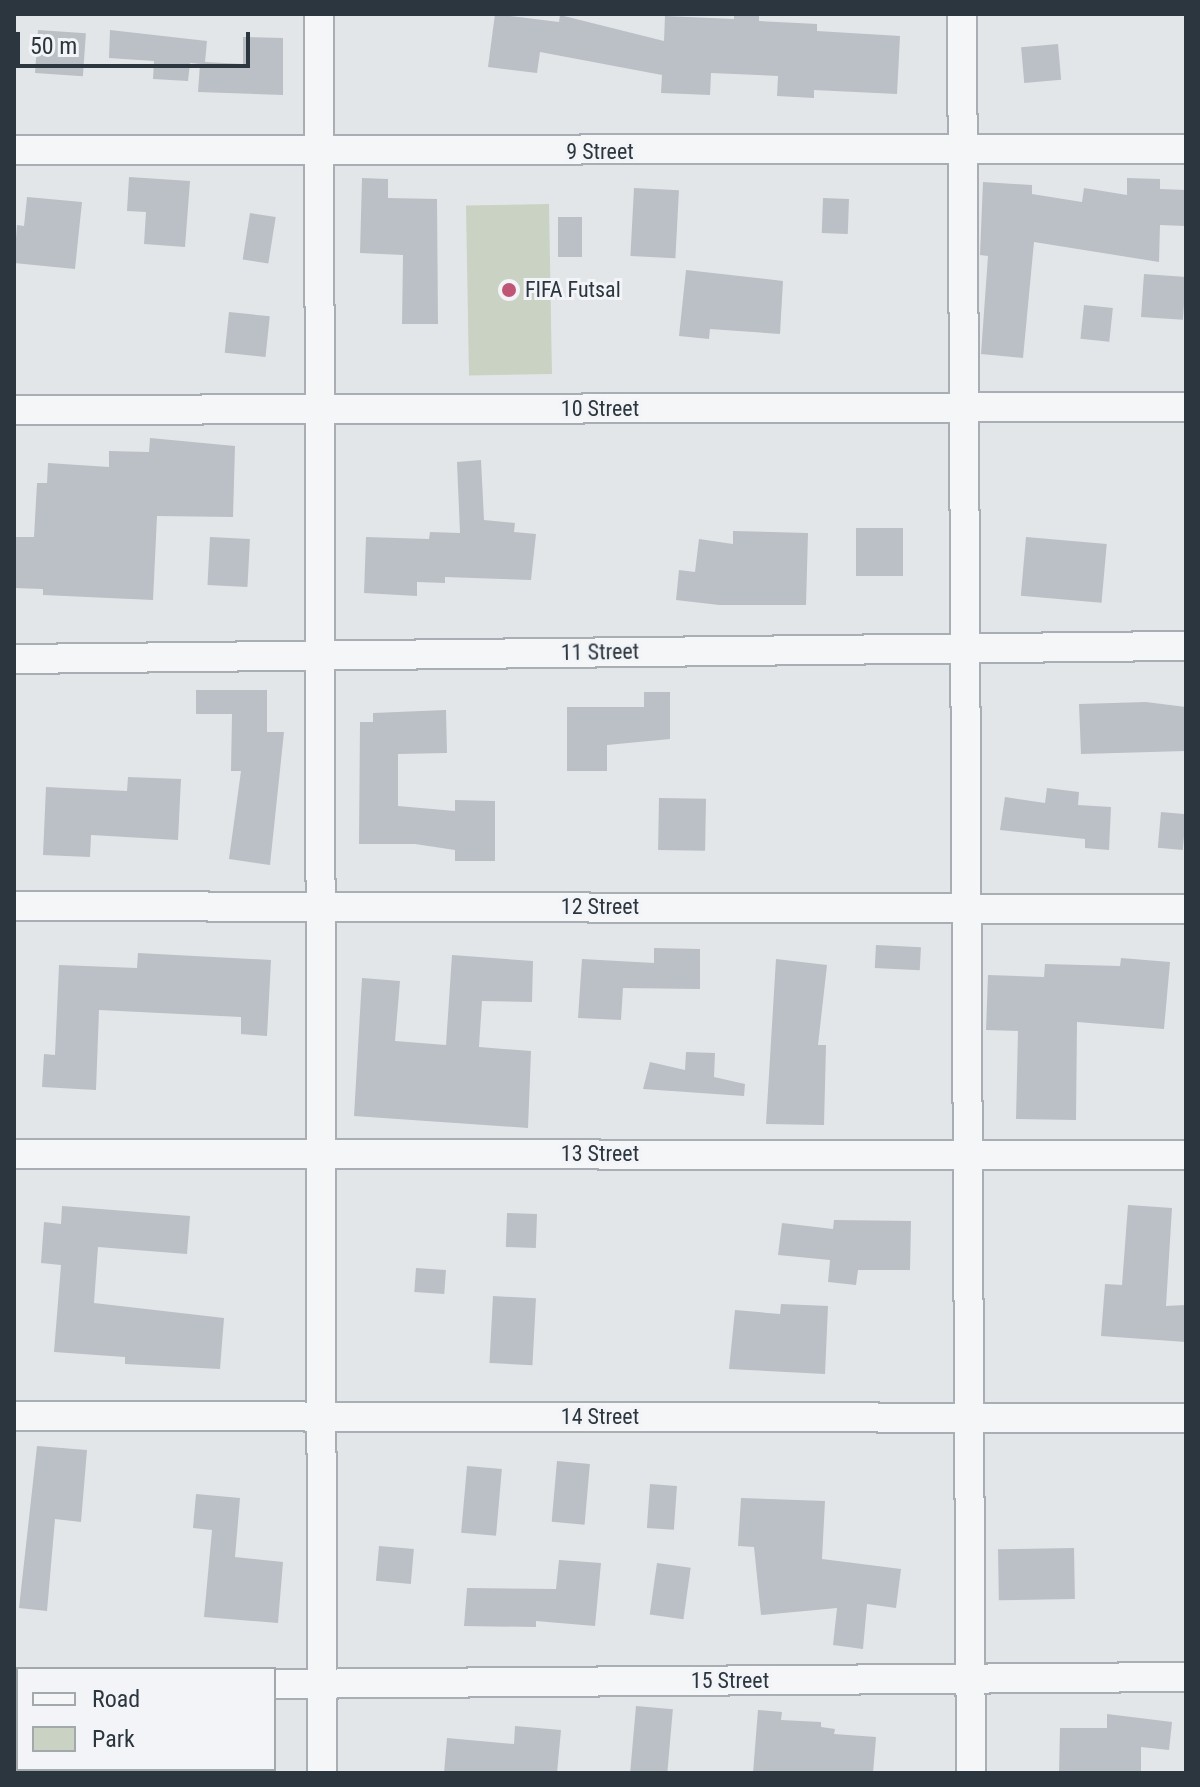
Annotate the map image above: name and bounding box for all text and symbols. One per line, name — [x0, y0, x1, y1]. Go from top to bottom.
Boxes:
scale bar — [20, 16, 254, 66]
text: 50 m — [30, 32, 77, 60]
street label: 9 Street — [566, 139, 634, 165]
place label: FIFA Futsal — [525, 277, 621, 303]
marker: FIFA Futsal — [500, 281, 518, 299]
street label: 10 Street — [561, 396, 639, 422]
street label: 11 Street — [561, 638, 639, 666]
street label: 12 Street — [561, 894, 639, 920]
street label: 13 Street — [561, 1141, 639, 1167]
street label: 14 Street — [561, 1404, 639, 1430]
legend — [16, 1667, 276, 1771]
street label: 15 Street — [691, 1668, 769, 1694]
text: Road — [92, 1685, 140, 1713]
text: Park — [92, 1725, 135, 1753]

